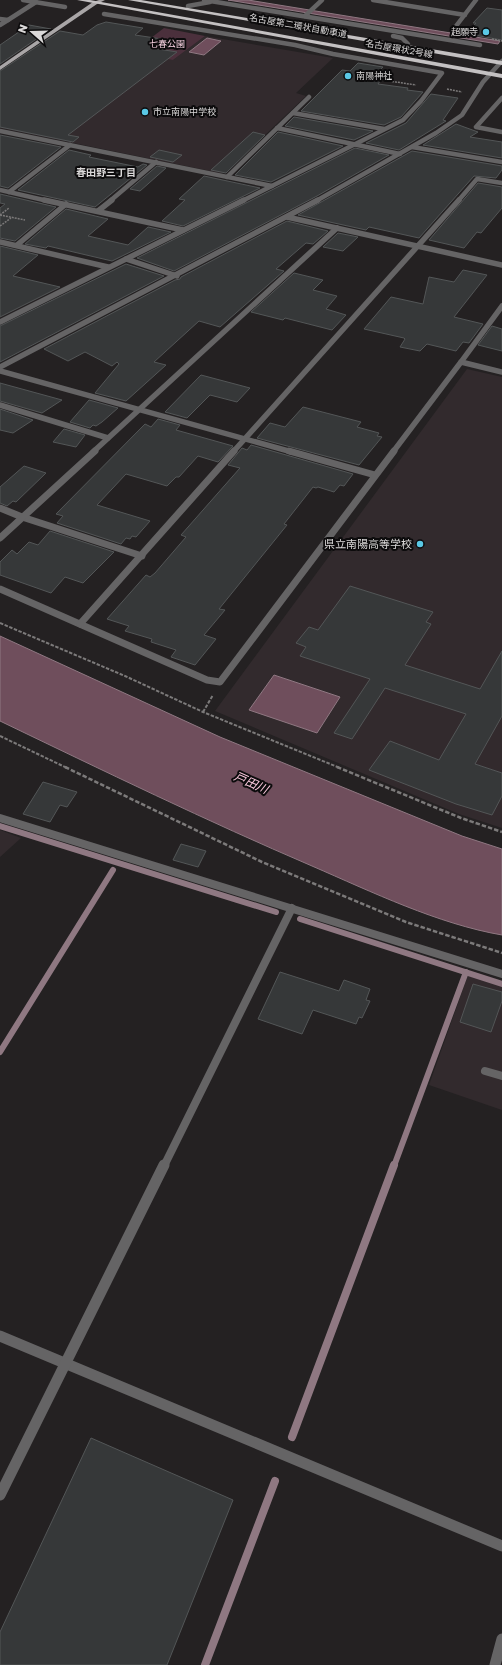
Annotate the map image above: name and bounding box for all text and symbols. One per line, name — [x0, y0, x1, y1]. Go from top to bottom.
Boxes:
street label: 名古屋第二環状自動車道 — [248, 11, 348, 40]
north arrow — [12, 12, 52, 52]
text: N — [15, 22, 30, 35]
place label: 超願寺 — [451, 26, 478, 37]
marker: 超願寺 — [481, 27, 491, 37]
street label: 名古屋環状2号線 — [365, 37, 435, 60]
park label: 七春公園 — [149, 38, 185, 49]
place label: 南陽神社 — [356, 70, 392, 81]
marker: 南陽神社 — [343, 71, 353, 81]
place label: 市立南陽中学校 — [153, 106, 216, 117]
marker: 市立南陽中学校 — [140, 107, 150, 117]
district label: 春田野三丁目 — [76, 166, 136, 178]
place label: 県立南陽高等学校 — [324, 537, 412, 550]
marker: 県立南陽高等学校 — [415, 539, 425, 549]
water label: 戸田川 — [232, 768, 273, 798]

